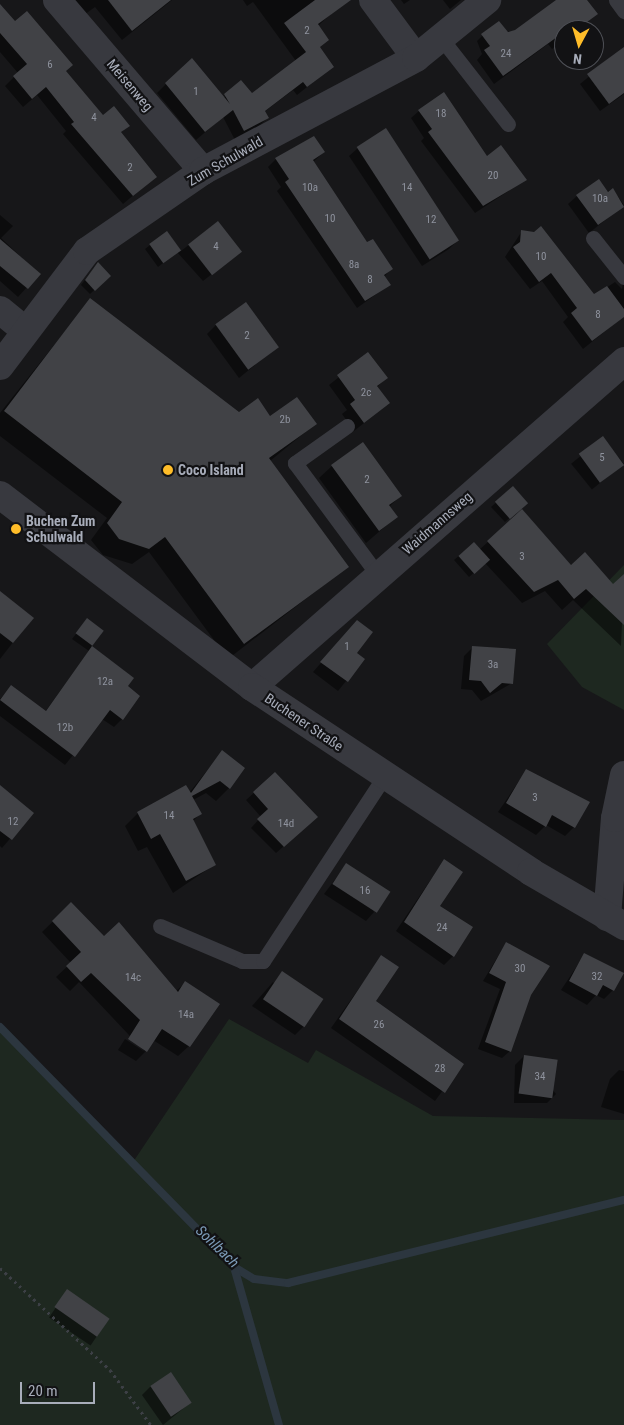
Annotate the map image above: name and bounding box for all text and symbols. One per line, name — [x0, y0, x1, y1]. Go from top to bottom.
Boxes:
north arrow — [554, 20, 604, 70]
house number: 2 — [304, 24, 310, 38]
house number: 24 — [501, 47, 511, 61]
text: N — [572, 51, 583, 67]
street label: Meisenweg — [103, 56, 157, 114]
house number: 6 — [47, 58, 53, 72]
house number: 1 — [193, 85, 199, 99]
house number: 18 — [436, 107, 446, 121]
house number: 4 — [91, 111, 97, 125]
street label: Zum Schulwald — [184, 133, 266, 189]
house number: 2 — [127, 161, 133, 175]
house number: 20 — [488, 169, 498, 183]
house number: 10a — [302, 181, 318, 195]
house number: 14 — [402, 181, 412, 195]
house number: 10a — [592, 192, 608, 206]
house number: 10 — [325, 212, 335, 226]
house number: 12 — [426, 213, 436, 227]
house number: 4 — [213, 240, 219, 254]
house number: 10 — [536, 250, 546, 264]
house number: 8a — [349, 258, 359, 272]
house number: 8 — [367, 273, 373, 287]
house number: 8 — [595, 308, 601, 322]
house number: 2 — [244, 329, 250, 343]
house number: 2c — [361, 386, 371, 400]
house number: 2b — [280, 413, 290, 427]
house number: 5 — [599, 451, 605, 465]
place label: Coco Island — [178, 462, 244, 478]
marker: Coco Island — [162, 464, 174, 476]
house number: 2 — [364, 473, 370, 487]
street label: Waidmannsweg — [399, 488, 475, 558]
place label: Buchen Zum Schulwald — [26, 513, 95, 546]
marker: Buchen Zum Schulwald — [10, 523, 22, 535]
house number: 3 — [519, 550, 525, 564]
house number: 1 — [344, 640, 350, 654]
house number: 3a — [488, 658, 498, 672]
house number: 12a — [97, 675, 113, 689]
street label: Buchener Straße — [262, 690, 346, 754]
house number: 12b — [57, 721, 73, 735]
house number: 3 — [532, 791, 538, 805]
house number: 14 — [164, 809, 174, 823]
house number: 12 — [8, 815, 18, 829]
house number: 14d — [278, 817, 294, 831]
house number: 16 — [360, 884, 370, 898]
house number: 24 — [437, 921, 447, 935]
house number: 30 — [515, 962, 525, 976]
house number: 32 — [592, 970, 602, 984]
house number: 14c — [125, 971, 141, 985]
house number: 14a — [178, 1008, 194, 1022]
house number: 26 — [374, 1018, 384, 1032]
house number: 28 — [435, 1062, 445, 1076]
house number: 34 — [535, 1070, 545, 1084]
water label: Sohlbach — [192, 1222, 242, 1272]
scale bar — [22, 1372, 98, 1404]
text: 20 m — [28, 1382, 58, 1400]

